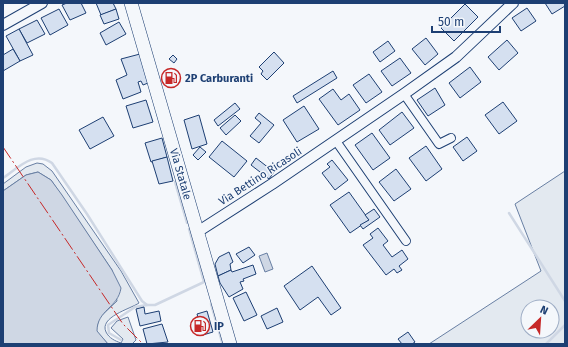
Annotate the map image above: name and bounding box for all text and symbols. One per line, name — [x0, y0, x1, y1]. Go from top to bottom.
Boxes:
scale bar — [432, 8, 500, 34]
text: 50 m — [438, 15, 464, 29]
fuel station icon: 2P Carburanti — [160, 67, 182, 89]
place label: 2P Carburanti — [185, 72, 253, 85]
street label: Via Bettino Ricasoli — [216, 145, 304, 208]
street label: Via Statale — [167, 147, 194, 201]
north arrow — [520, 299, 560, 339]
text: N — [538, 303, 550, 318]
fuel station icon: IP — [189, 315, 211, 337]
place label: IP — [214, 320, 224, 333]

